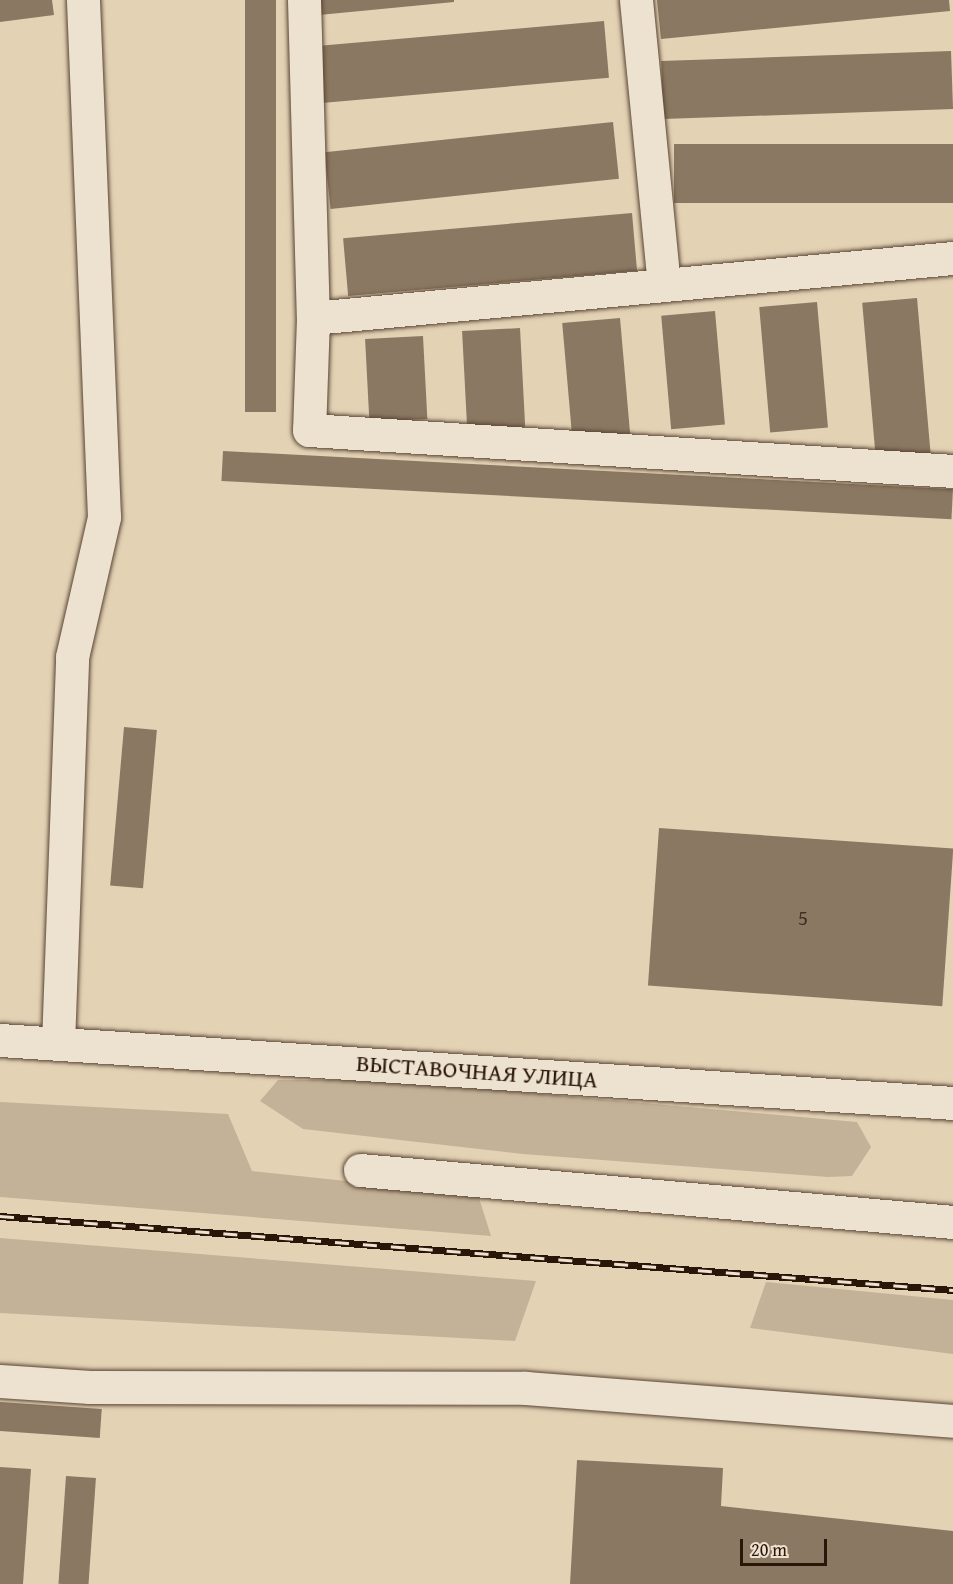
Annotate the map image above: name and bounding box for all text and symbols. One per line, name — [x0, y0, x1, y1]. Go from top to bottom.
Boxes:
house number: 5 — [798, 905, 808, 931]
street label: ВЫСТАВОЧНАЯ УЛИЦА — [355, 1048, 599, 1094]
scale bar — [743, 1527, 830, 1565]
text: 20 m — [751, 1536, 787, 1563]

